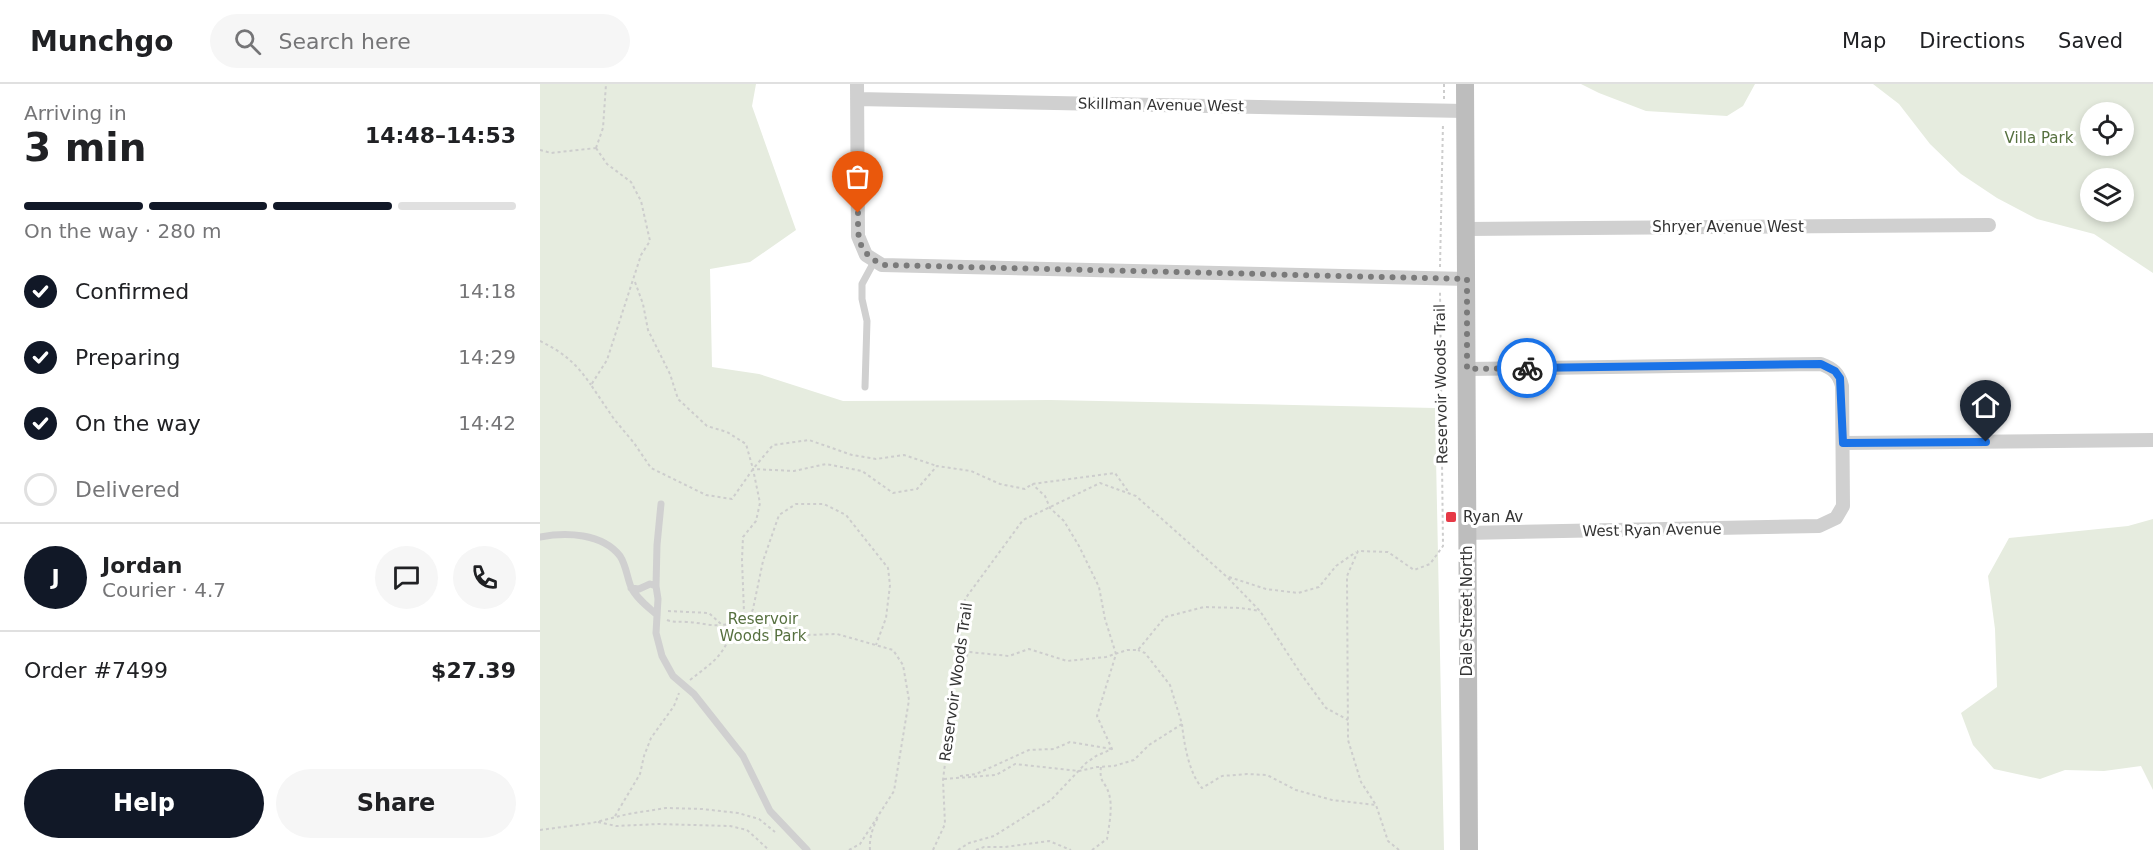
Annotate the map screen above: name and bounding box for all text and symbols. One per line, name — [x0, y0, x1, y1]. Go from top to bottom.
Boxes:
search box — [210, 14, 630, 68]
text: Munchgo — [30, 25, 174, 58]
icon: search — [231, 25, 264, 58]
text: Search here — [279, 29, 411, 54]
text: Map — [1842, 29, 1886, 53]
text: Directions — [1919, 29, 2025, 53]
text: Saved — [2058, 29, 2123, 53]
street label: Skillman Avenue West — [1078, 95, 1244, 115]
text: Arriving in — [24, 101, 127, 125]
map controls — [2080, 102, 2134, 222]
button: locate — [2080, 102, 2134, 156]
text: 14:48–14:53 — [365, 123, 516, 148]
text: 3 min — [24, 125, 146, 170]
park label: Villa Park — [2005, 129, 2074, 147]
pin — [832, 151, 883, 213]
icon: bag — [841, 160, 874, 193]
button: layers — [2080, 168, 2134, 222]
street label: Shryer Avenue West — [1652, 218, 1804, 236]
text: On the way · 280 m — [24, 219, 222, 243]
icon: check — [24, 275, 57, 308]
text: Confirmed — [75, 279, 189, 304]
text: 14:18 — [458, 279, 516, 303]
street label: Reservoir Woods Trail — [1431, 304, 1451, 464]
courier — [1497, 338, 1557, 398]
icon: check — [24, 341, 57, 374]
text: Preparing — [75, 345, 181, 370]
text: 14:29 — [458, 345, 516, 369]
icon: bike — [1511, 352, 1544, 385]
pin — [1960, 380, 2011, 442]
icon: home — [1969, 389, 2002, 422]
icon: check — [24, 407, 57, 440]
text: On the way — [75, 411, 201, 436]
text: 14:42 — [458, 411, 516, 435]
text: Delivered — [75, 477, 180, 502]
place label: Ryan Av — [1463, 508, 1523, 526]
marker: Ryan Av — [1444, 510, 1458, 524]
street label: West Ryan Avenue — [1582, 520, 1722, 540]
street label: Dale Street North — [1458, 545, 1476, 677]
button: chat — [375, 546, 438, 609]
button: phone — [453, 546, 516, 609]
text: Jordan — [102, 553, 182, 578]
text: J — [51, 565, 60, 590]
text: Courier · 4.7 — [102, 578, 226, 602]
street label: Reservoir Woods Trail — [936, 601, 976, 763]
park label: Reservoir Woods Park — [720, 610, 807, 645]
text: Order #7499 — [24, 658, 168, 683]
text: $27.39 — [431, 658, 516, 683]
button: Help — [24, 769, 264, 838]
button: Share — [276, 769, 516, 838]

